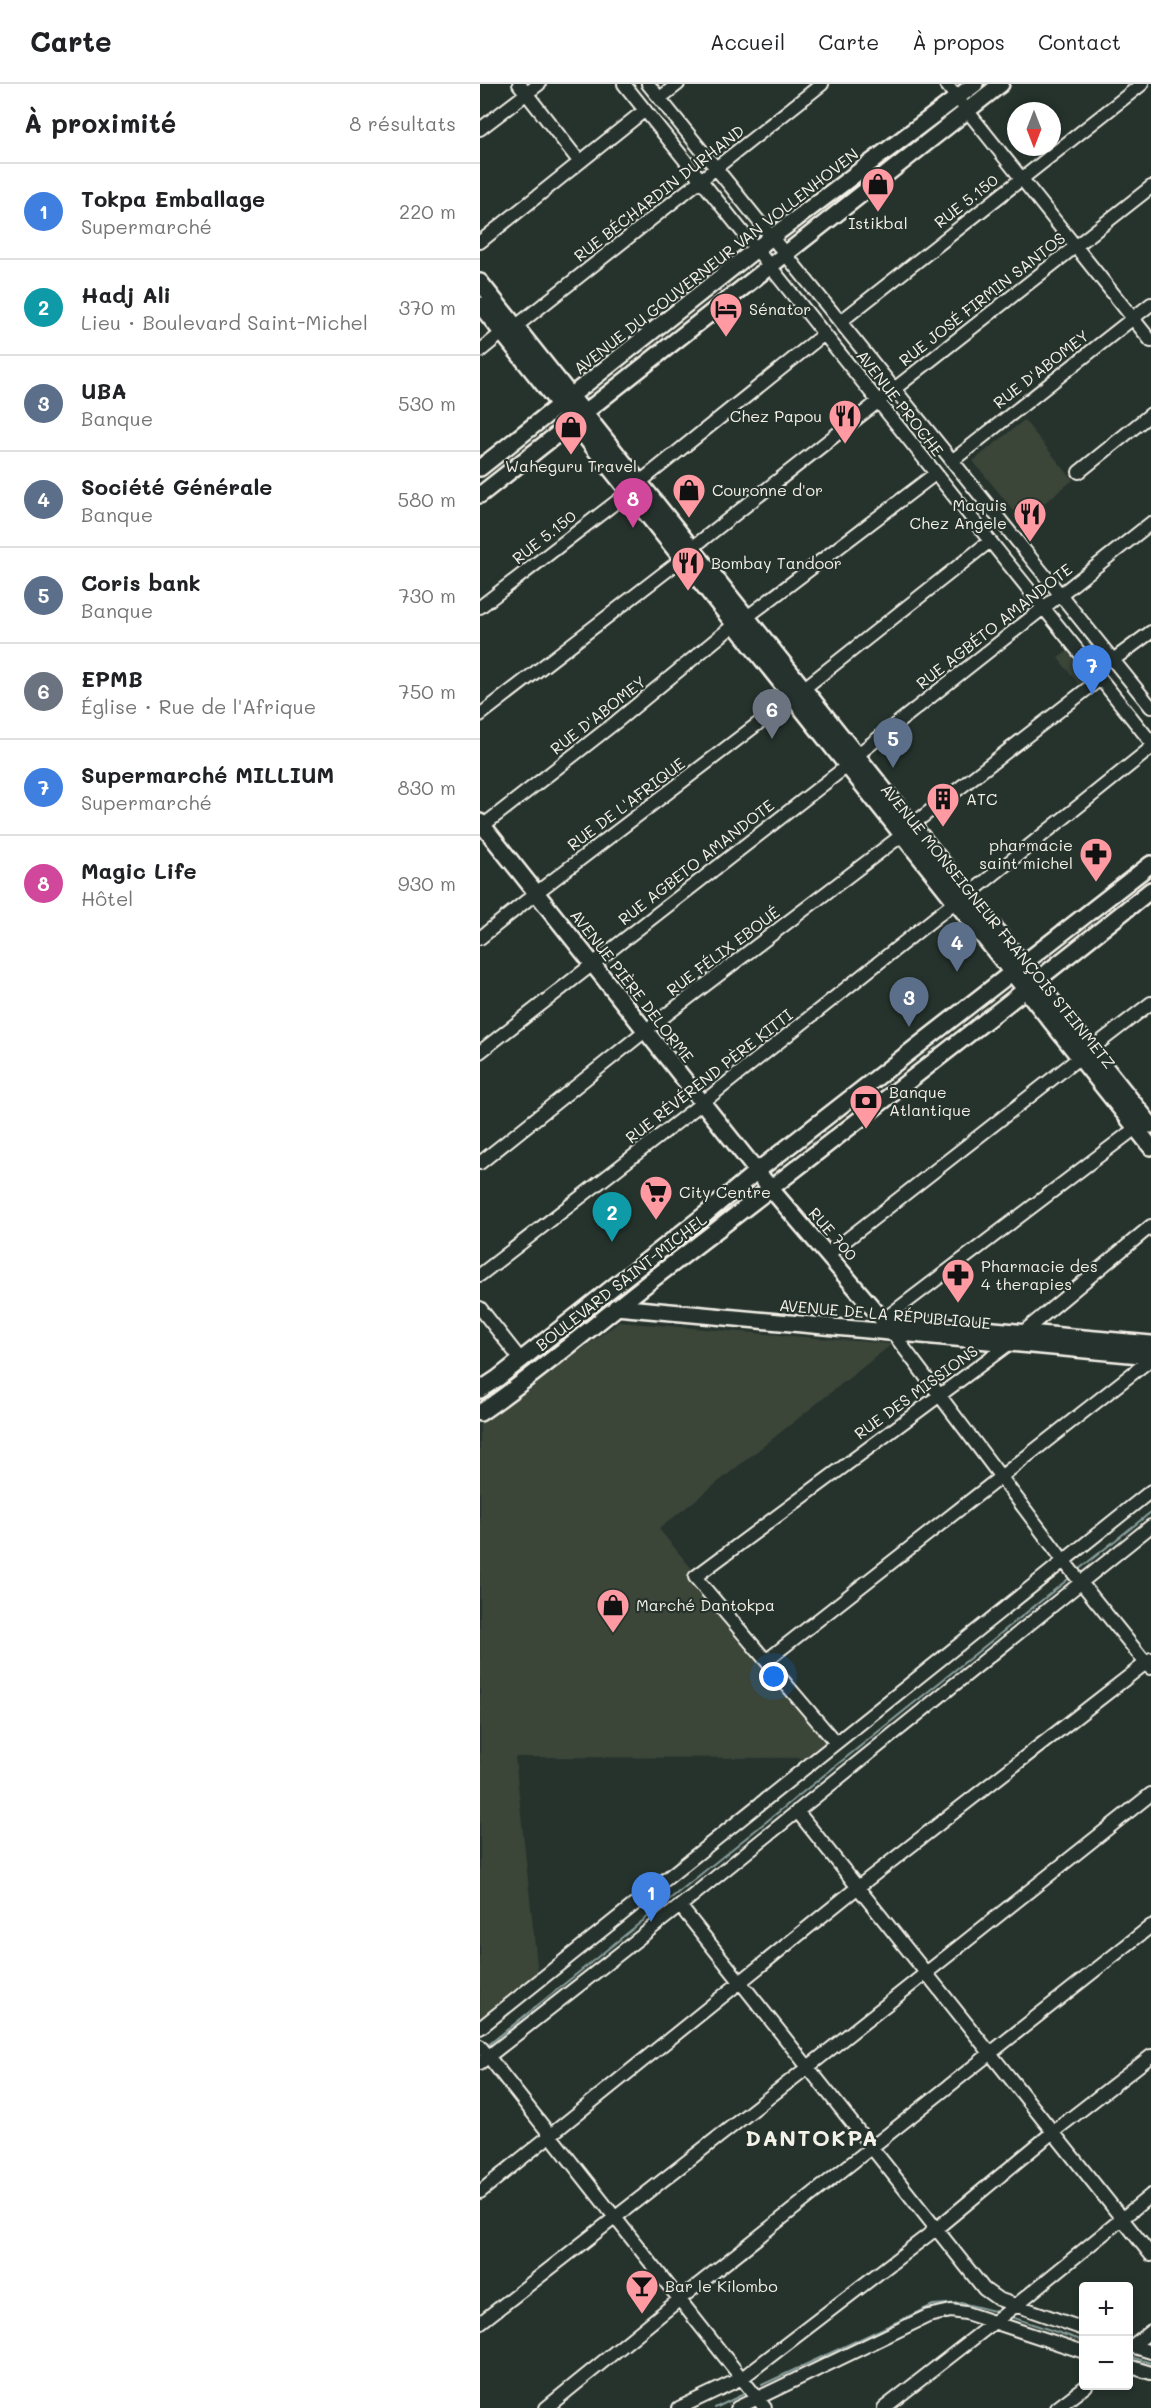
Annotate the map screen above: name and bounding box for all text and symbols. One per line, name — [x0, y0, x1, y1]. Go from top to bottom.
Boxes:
text: Carte — [30, 23, 112, 59]
text: Accueil — [710, 28, 785, 55]
text: Carte — [818, 28, 879, 55]
text: À propos — [912, 28, 1005, 55]
text: Contact — [1038, 28, 1121, 55]
north arrow — [1007, 102, 1061, 156]
text: À proximité — [24, 106, 176, 140]
text: 8 résultats — [349, 110, 456, 136]
street label: RUE BÉCHARDIN DURHAND — [569, 119, 748, 266]
street label: AVENUE DU GOUVERNEUR VAN VOLLENHOVEN — [569, 143, 862, 378]
shop icon: Istikbal — [860, 166, 896, 213]
street label: RUE 5.150 — [929, 169, 1002, 232]
text: Tokpa Emballage — [81, 184, 265, 213]
text: 1 — [39, 198, 48, 224]
text: 220 m — [399, 198, 456, 224]
place label: Istikbal — [848, 212, 908, 233]
text: Supermarché — [81, 213, 212, 239]
street label: RUE JOSÉ FIRMIN SANTOS — [894, 227, 1069, 370]
text: Hadj Ali — [81, 280, 171, 309]
hotel icon: Sénator — [708, 291, 744, 338]
text: 2 — [38, 294, 49, 320]
text: 370 m — [398, 294, 456, 320]
place label: Sénator — [749, 298, 811, 319]
text: Lieu · Boulevard Saint-Michel — [81, 309, 368, 335]
street label: RUE D'ABOMEY — [989, 325, 1093, 413]
street label: AVENUE PROCHE — [852, 345, 949, 460]
text: UBA — [81, 376, 127, 405]
text: 3 — [38, 390, 50, 416]
text: 530 m — [398, 390, 456, 416]
restaurant icon: Chez Papou — [827, 398, 863, 445]
text: Banque — [81, 405, 153, 431]
place label: Chez Papou — [730, 405, 822, 426]
shop icon: Waheguru Travel — [553, 409, 589, 456]
place label: Waheguru Travel — [505, 455, 637, 476]
text: Société Générale — [81, 472, 272, 501]
shop icon: Couronne d'or — [671, 472, 707, 519]
pin: 8 — [614, 478, 652, 528]
place label: Couronne d'or — [712, 479, 823, 500]
text: 4 — [37, 486, 50, 512]
text: 580 m — [398, 486, 456, 512]
place label: Maquis Chez Angele — [910, 494, 1007, 533]
restaurant icon: Maquis Chez Angele — [1012, 496, 1048, 543]
text: Banque — [81, 501, 153, 527]
street label: RUE 5.150 — [507, 505, 580, 568]
restaurant icon: Bombay Tandoor — [670, 545, 706, 592]
place label: Bombay Tandoor — [711, 552, 842, 573]
street label: RUE AGBÉTO AMANDOTE — [911, 558, 1076, 693]
text: Coris bank — [81, 568, 201, 597]
text: 5 — [38, 582, 49, 608]
text: 730 m — [398, 582, 456, 608]
text: Banque — [81, 597, 153, 623]
pin: 7 — [1072, 646, 1112, 695]
text: EPMB — [81, 664, 143, 693]
street label: RUE D'ABOMEY — [546, 671, 650, 759]
text: 6 — [37, 678, 50, 704]
text: 750 m — [399, 678, 456, 704]
pin: 6 — [752, 690, 792, 739]
text: Église · Rue de l'Afrique — [81, 693, 316, 719]
pin: 5 — [874, 718, 912, 768]
street label: RUE DE L'AFRIQUE — [563, 752, 689, 855]
text: Supermarché MILLIUM — [81, 760, 334, 789]
text: 7 — [38, 774, 49, 800]
text: 830 m — [398, 774, 456, 800]
street label: AVENUE MONSEIGNEUR FRANÇOIS STEINMETZ — [877, 779, 1120, 1073]
building icon: ATC — [925, 781, 961, 828]
place label: ATC — [966, 788, 997, 809]
text: Supermarché — [81, 789, 212, 815]
street label: RUE AGBETO AMANDOTE — [613, 794, 778, 929]
place label: pharmacie saint michel — [979, 834, 1073, 873]
pharmacy icon: pharmacie saint michel — [1078, 836, 1114, 883]
text: Magic Life — [81, 856, 197, 885]
text: 8 — [37, 870, 50, 896]
text: 930 m — [398, 870, 456, 896]
text: Hôtel — [81, 885, 133, 911]
street label: RUE FÉLIX EBOUÉ — [662, 901, 783, 1000]
street label: AVENUE PIÈRE DELORME — [566, 905, 699, 1067]
pin: 4 — [938, 922, 976, 972]
pin: 3 — [890, 978, 928, 1027]
street label: RUE RÉVÉREND PÈRE KITTI — [621, 1004, 797, 1147]
place label: Banque Atlantique — [889, 1081, 971, 1120]
bank icon: Banque Atlantique — [848, 1083, 884, 1130]
supermarket icon: City Centre — [638, 1174, 674, 1221]
place label: City Centre — [679, 1181, 771, 1202]
pin: 2 — [592, 1192, 632, 1242]
street label: RUE 700 — [805, 1203, 862, 1265]
street label: BOULEVARD SAINT-MICHEL — [531, 1208, 711, 1355]
place label: Pharmacie des 4 therapies — [981, 1255, 1098, 1294]
pharmacy icon: Pharmacie des 4 therapies — [940, 1257, 976, 1304]
street label: AVENUE DE LA RÉPUBLIQUE — [778, 1294, 992, 1333]
street label: RUE DES MISSIONS — [850, 1340, 982, 1444]
shop icon: Marché Dantokpa — [595, 1587, 631, 1634]
place label: Marché Dantokpa — [636, 1594, 775, 1615]
your location — [759, 1662, 788, 1691]
pin: 1 — [632, 1872, 670, 1922]
district label: DANTOKPA — [745, 2123, 879, 2152]
bar icon: Bar le Kilombo — [624, 2268, 660, 2315]
place label: Bar le Kilombo — [665, 2275, 778, 2296]
map controls — [1079, 2282, 1133, 2390]
button: + — [1079, 2282, 1133, 2336]
button: − — [1079, 2336, 1133, 2390]

